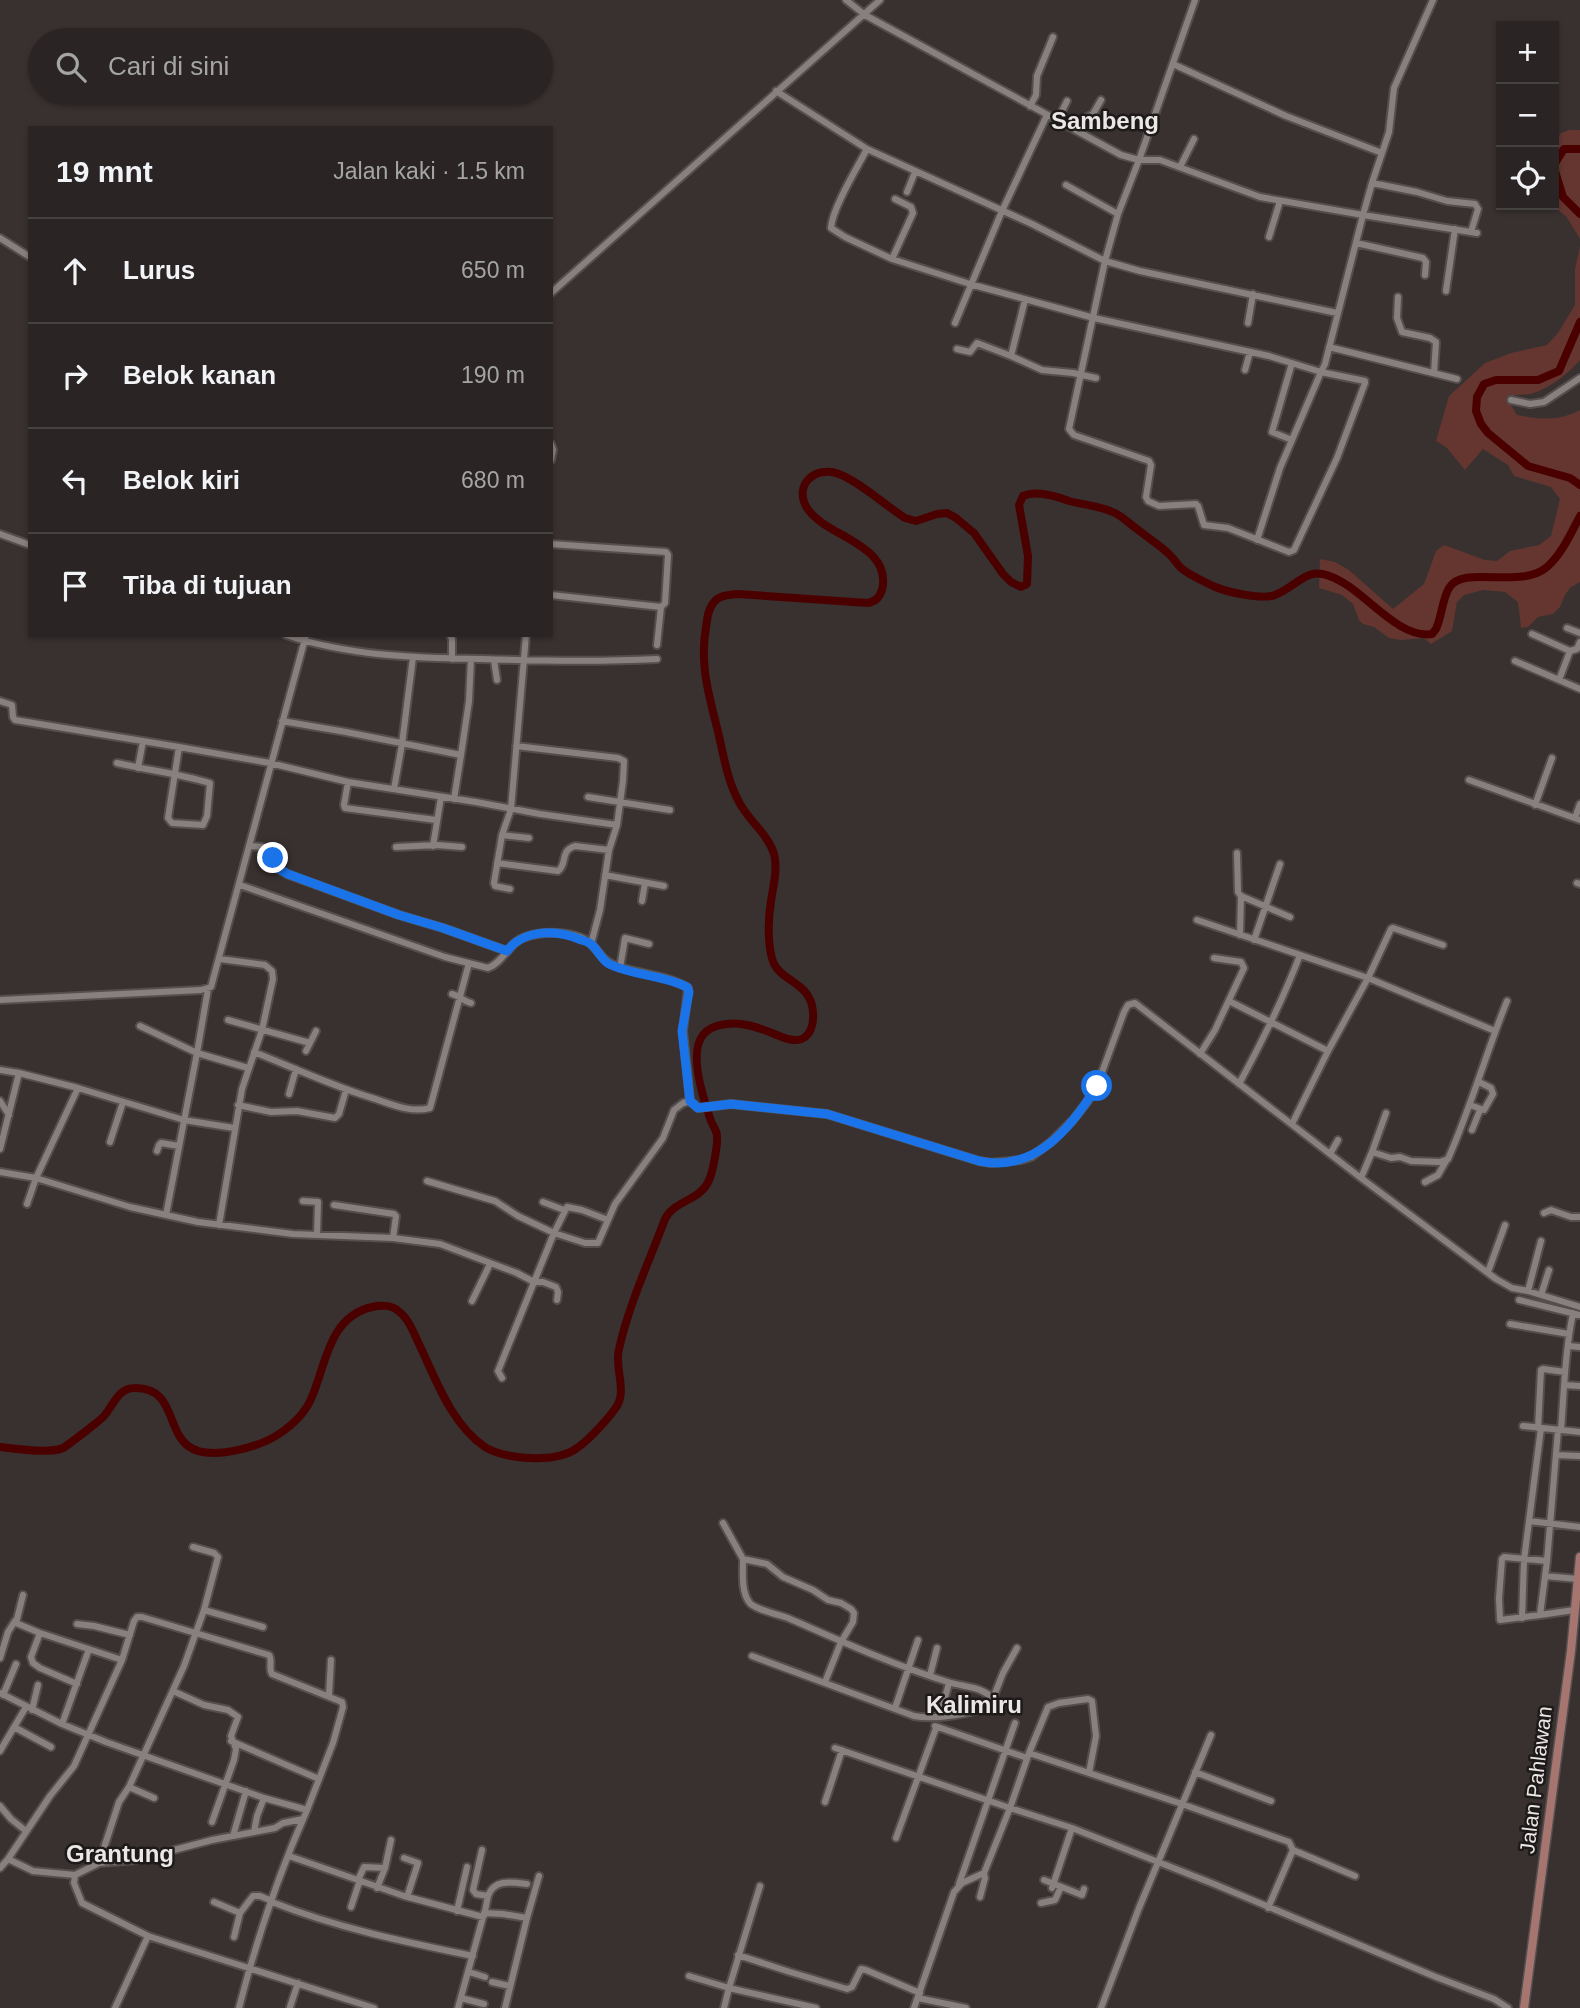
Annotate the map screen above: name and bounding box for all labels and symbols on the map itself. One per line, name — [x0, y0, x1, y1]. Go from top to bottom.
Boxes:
district label: Sambeng — [1051, 107, 1159, 134]
route end — [257, 842, 288, 873]
route start — [1081, 1070, 1112, 1101]
district label: Kalimiru — [926, 1691, 1022, 1718]
street label: Jalan Pahlawan — [1515, 1705, 1556, 1855]
district label: Grantung — [66, 1840, 174, 1867]

